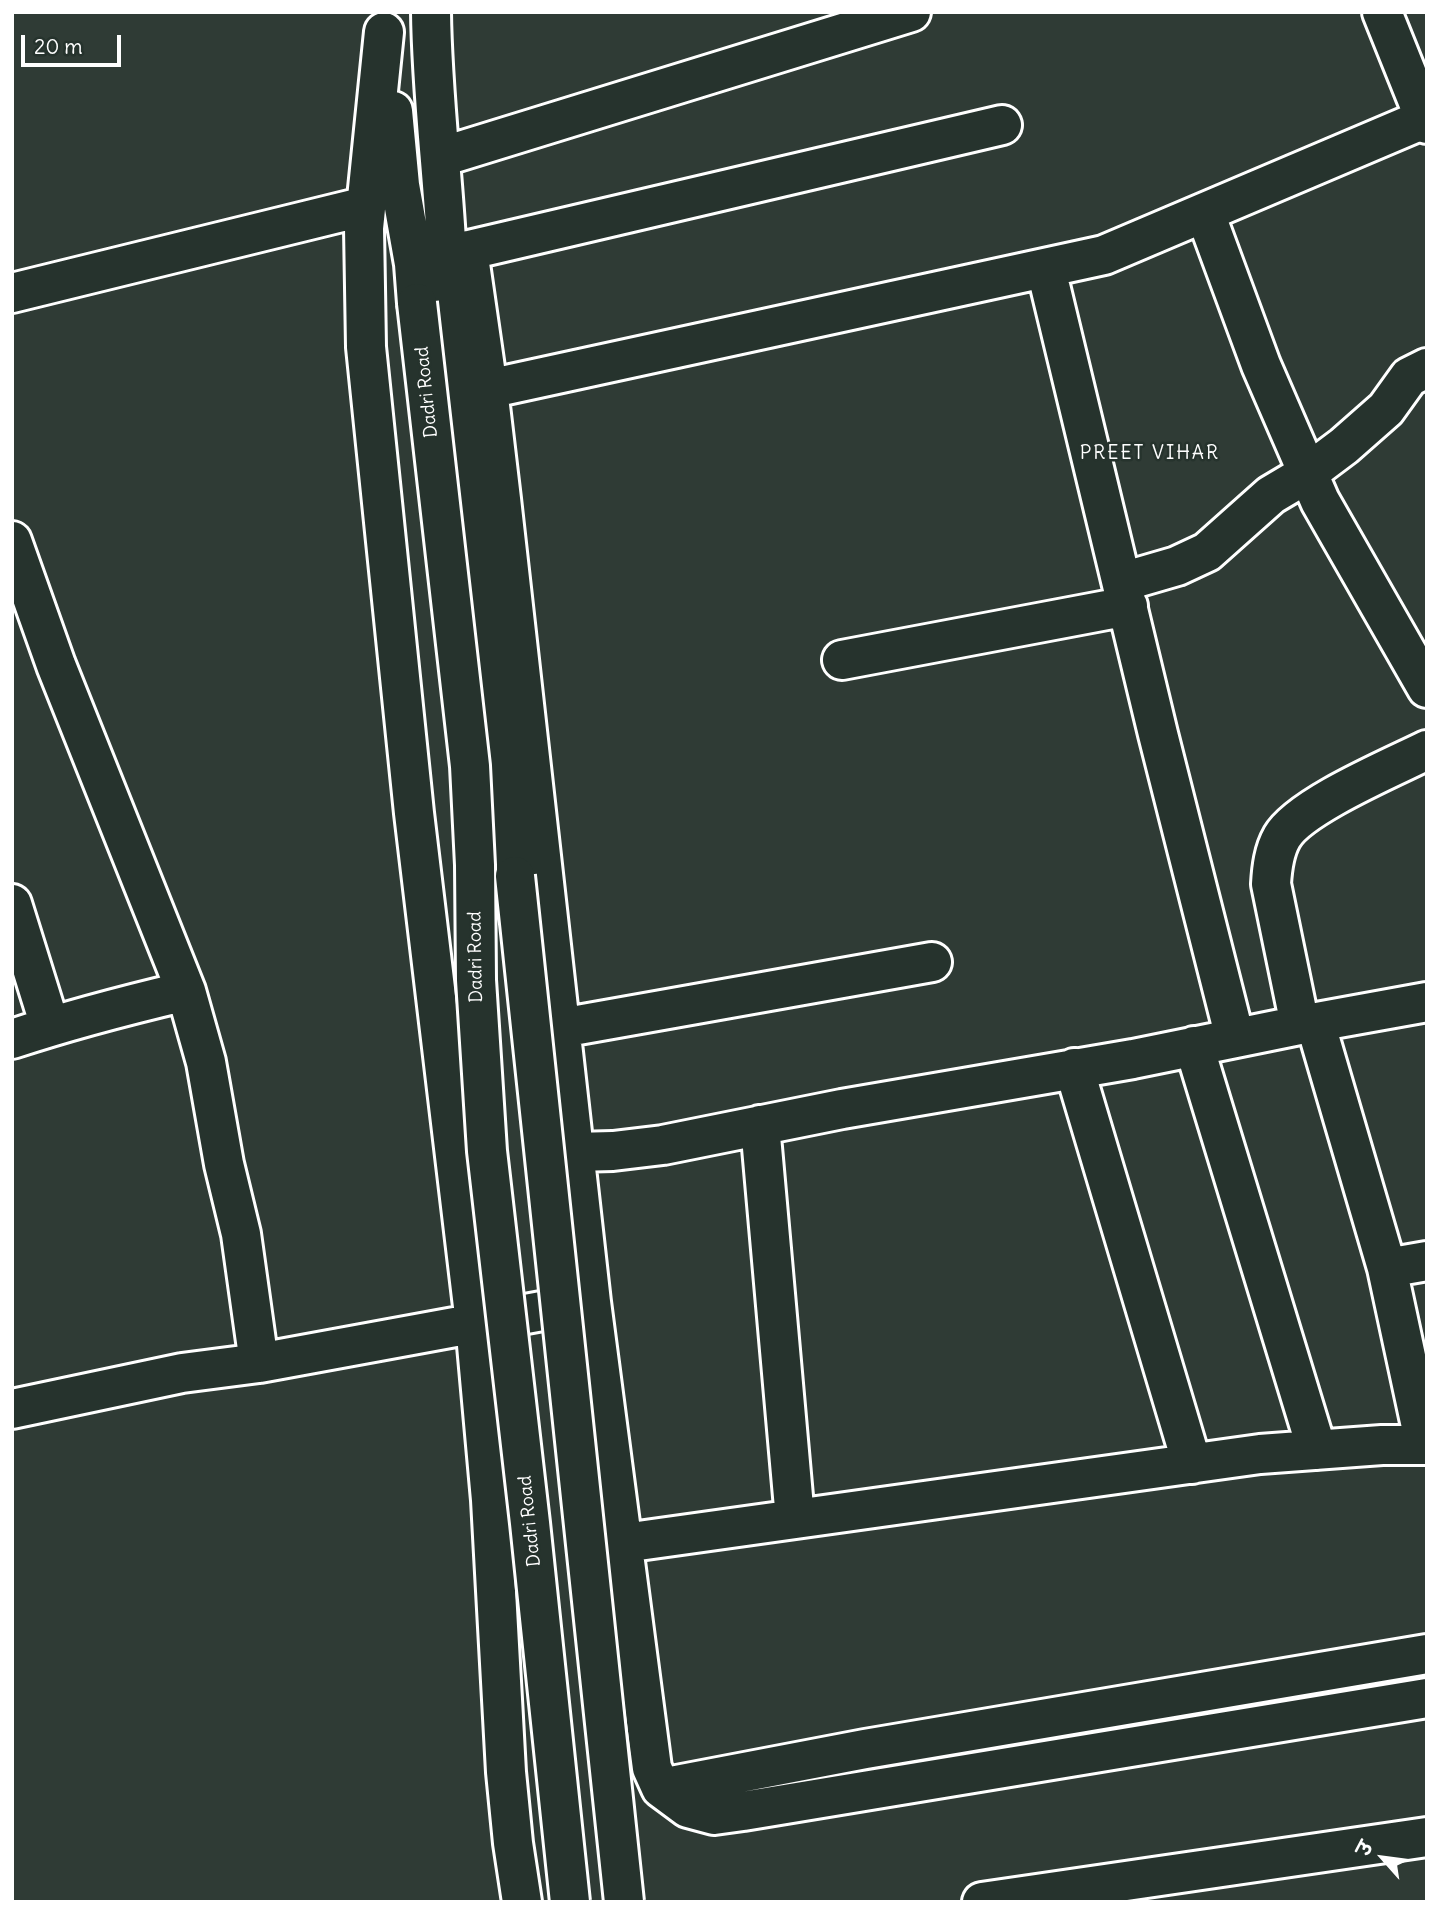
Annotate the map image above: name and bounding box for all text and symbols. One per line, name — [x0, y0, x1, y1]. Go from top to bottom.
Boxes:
scale bar — [24, 21, 124, 65]
text: 20 m — [34, 33, 83, 60]
street label: Dadri Road — [411, 345, 443, 439]
district label: PREET VIHAR — [1081, 443, 1219, 465]
street label: Dadri Road — [464, 911, 488, 1003]
street label: Dadri Road — [514, 1474, 546, 1568]
north arrow — [1348, 1823, 1418, 1893]
text: उ — [1351, 1837, 1378, 1859]

